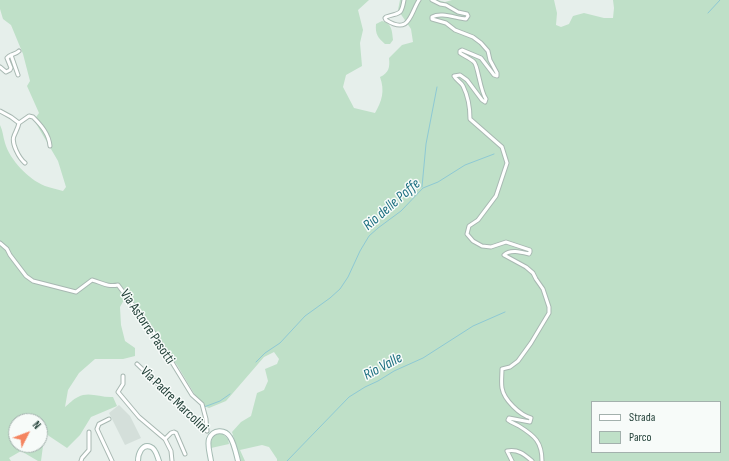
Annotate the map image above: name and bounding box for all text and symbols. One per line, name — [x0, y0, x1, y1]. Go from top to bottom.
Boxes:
water label: Rio delle Poffe — [360, 175, 424, 235]
street label: Via Astorre Pasotti — [116, 287, 178, 367]
water label: Rio Valle — [360, 349, 406, 385]
street label: Via Padre Marcolini — [136, 363, 212, 437]
legend — [591, 401, 721, 453]
text: Strada — [629, 410, 655, 425]
north arrow — [8, 413, 48, 453]
text: N — [30, 419, 43, 432]
text: Parco — [629, 430, 652, 445]

